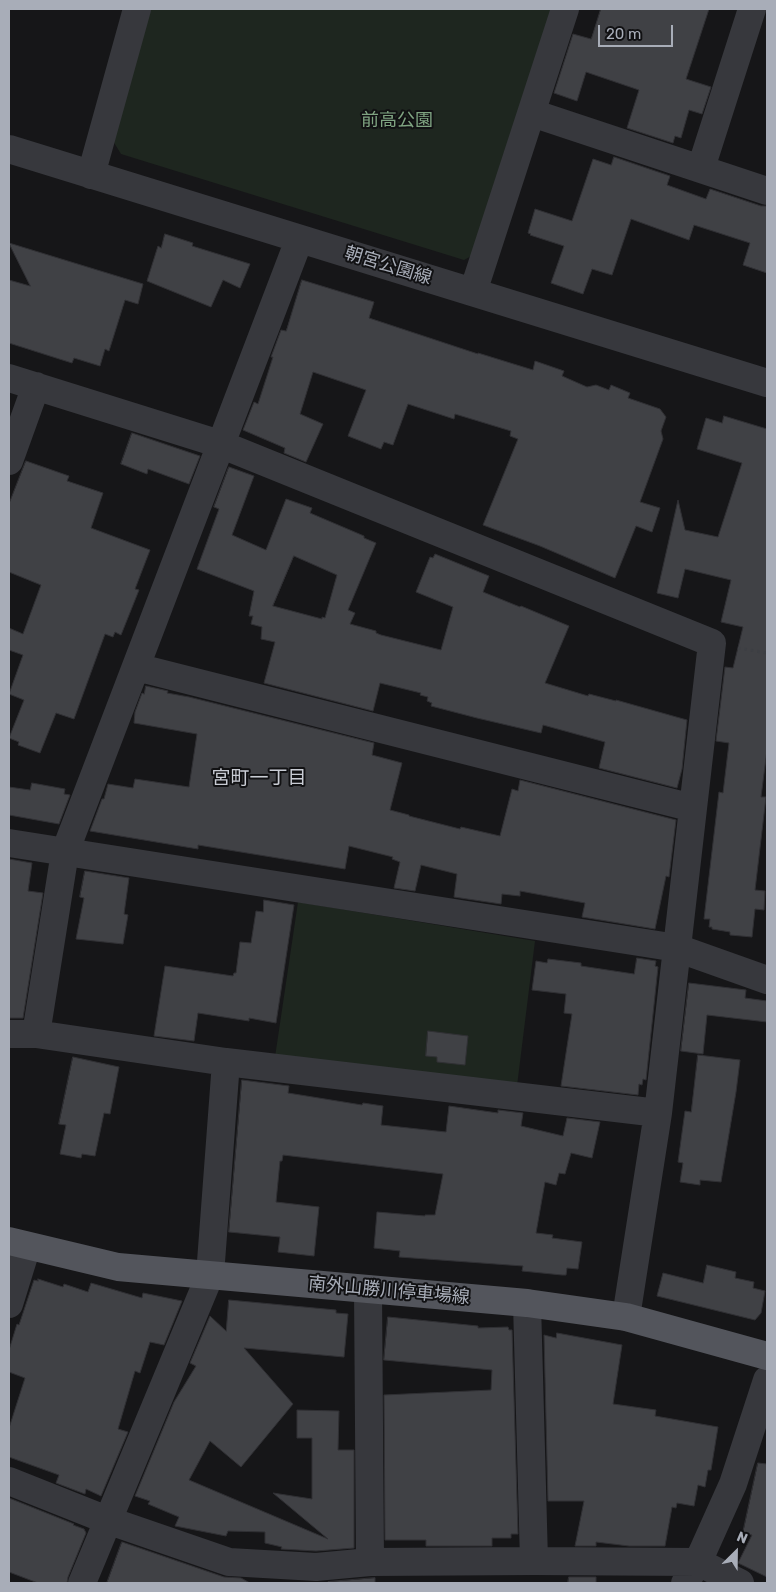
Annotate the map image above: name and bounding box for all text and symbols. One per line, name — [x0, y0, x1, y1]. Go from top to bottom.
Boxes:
scale bar — [601, 15, 676, 47]
text: 20 m — [606, 25, 641, 43]
park label: 前高公園 — [361, 110, 433, 132]
street label: 朝宮公園線 — [342, 243, 434, 289]
district label: 宮町一丁目 — [212, 768, 306, 790]
street label: 南外山勝川停車場線 — [307, 1273, 471, 1309]
north arrow — [711, 1527, 761, 1577]
text: N — [734, 1528, 750, 1548]

